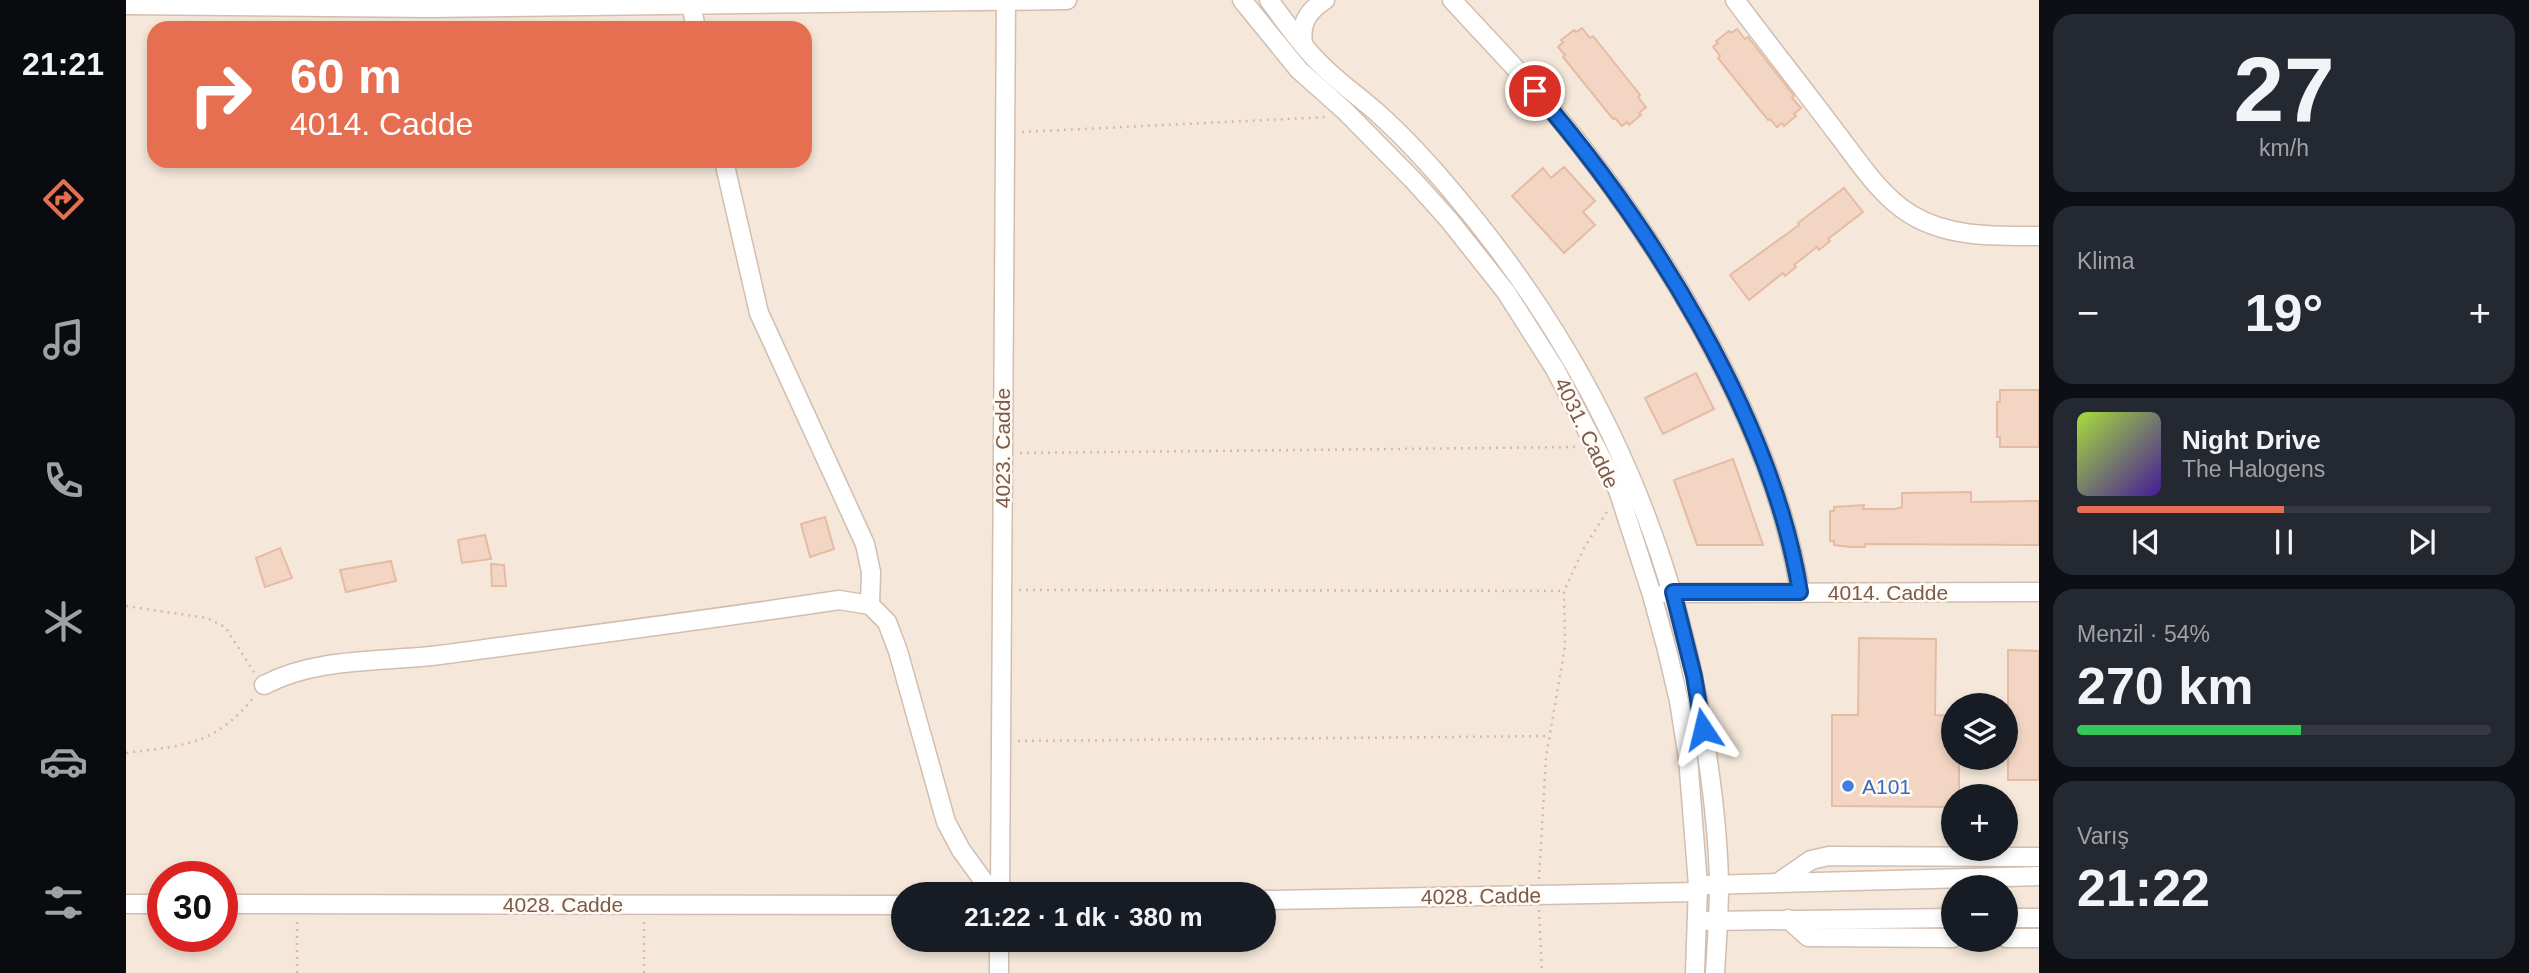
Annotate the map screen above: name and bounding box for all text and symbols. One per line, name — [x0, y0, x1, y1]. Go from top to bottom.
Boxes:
text: 27 — [2233, 39, 2335, 140]
text: 21:21 — [22, 46, 104, 82]
icon: right — [175, 49, 266, 140]
text: 60 m — [290, 49, 402, 103]
pin — [1505, 61, 1565, 121]
icon: arrive — [1516, 72, 1554, 110]
text: 4014. Cadde — [290, 106, 473, 142]
text: km/h — [2259, 135, 2309, 161]
icon: directions — [39, 175, 88, 224]
text: Klima — [2077, 248, 2135, 274]
text: 19° — [2245, 284, 2323, 342]
text: − — [2077, 292, 2099, 334]
text: + — [2469, 292, 2491, 334]
icon: music — [39, 315, 88, 364]
street label: 4031. Cadde — [1550, 374, 1624, 492]
street label: 4023. Cadde — [991, 388, 1014, 508]
text: Night Drive — [2182, 425, 2321, 455]
icon: phone — [39, 456, 88, 505]
text: The Halogens — [2182, 456, 2325, 482]
icon: previous — [2127, 523, 2165, 561]
icon: pause — [2265, 523, 2303, 561]
icon: next — [2403, 523, 2441, 561]
street label: 4014. Cadde — [1828, 581, 1948, 604]
icon: climate — [39, 597, 88, 646]
text: Menzil · 54% — [2077, 621, 2210, 647]
text: 270 km — [2077, 657, 2253, 715]
position arrow — [1666, 692, 1740, 766]
map controls — [1941, 693, 2018, 952]
button: layers — [1941, 693, 2018, 770]
icon: car — [39, 737, 88, 786]
place label: A101 — [1862, 775, 1911, 798]
marker: A101 — [1840, 778, 1856, 794]
button: + — [1941, 784, 2018, 861]
text: Varış — [2077, 823, 2129, 849]
text: 21:22 — [2077, 859, 2210, 917]
speed limit sign: 30 — [147, 861, 238, 952]
button: − — [1941, 875, 2018, 952]
icon: filters — [39, 878, 88, 927]
street label: 4028. Cadde — [1421, 883, 1541, 909]
street label: 4028. Cadde — [503, 893, 623, 916]
text: 21:22 · 1 dk · 380 m — [964, 902, 1203, 932]

